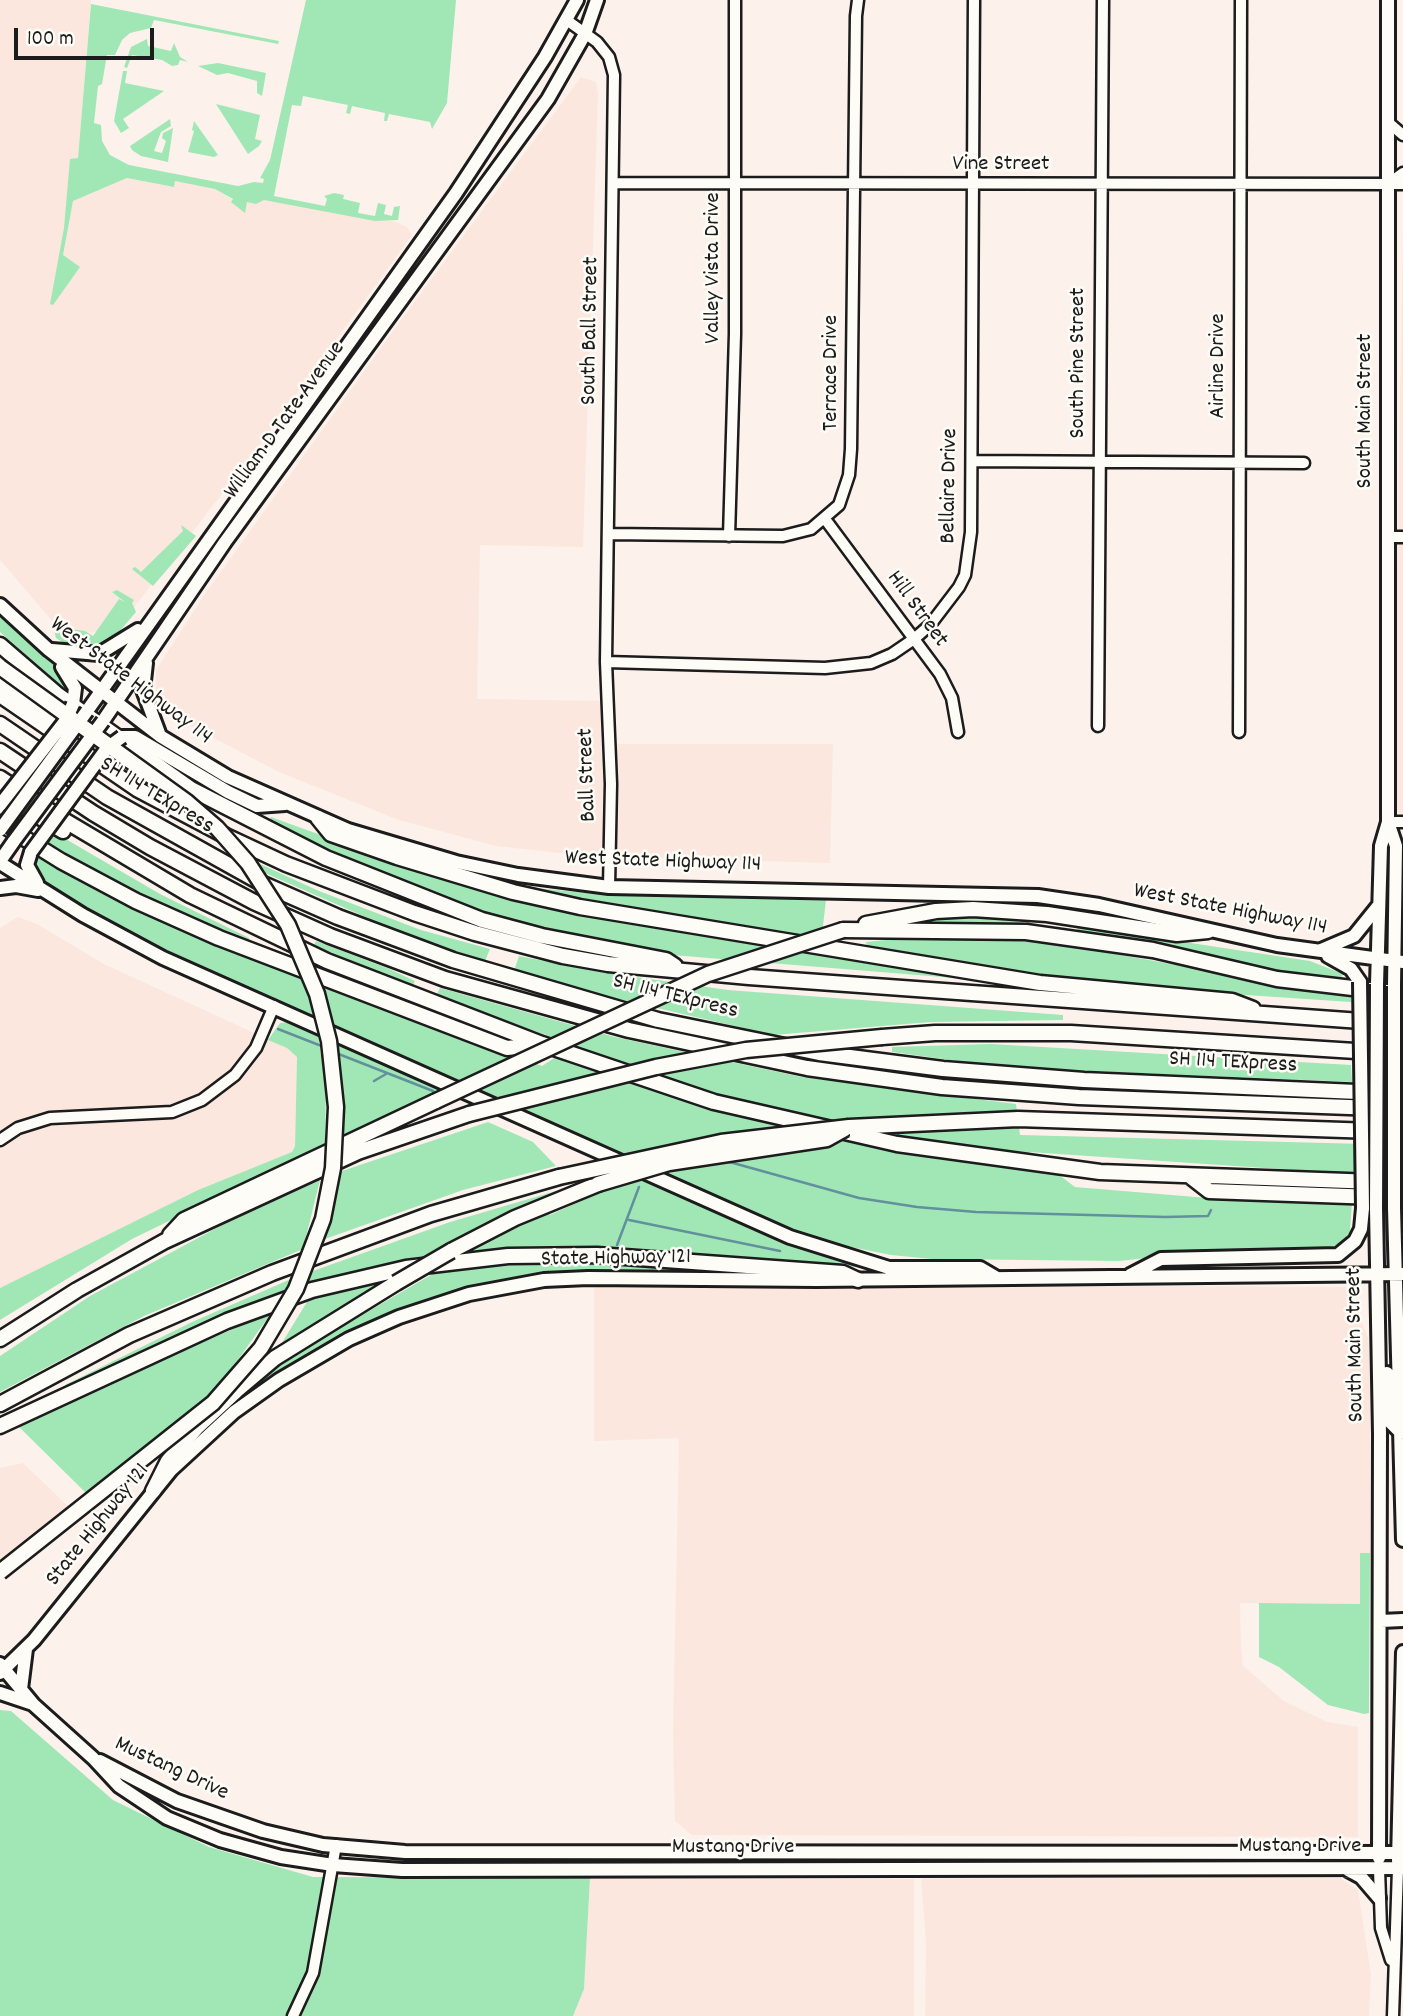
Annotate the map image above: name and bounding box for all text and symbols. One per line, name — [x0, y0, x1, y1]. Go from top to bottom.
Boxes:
scale bar — [18, 14, 158, 58]
text: 100 m — [27, 25, 74, 55]
street label: Vine Street — [952, 152, 1050, 180]
street label: Valley Vista Drive — [701, 192, 729, 344]
street label: South Ball Street — [577, 257, 607, 405]
street label: South Pine Street — [1066, 287, 1094, 439]
street label: Airline Drive — [1206, 313, 1234, 419]
street label: Terrace Drive — [819, 315, 847, 431]
street label: South Main Street — [1353, 334, 1381, 488]
street label: William D Tate Avenue — [219, 337, 353, 505]
street label: Bellaire Drive — [936, 428, 966, 544]
street label: Hill Street — [879, 566, 953, 654]
street label: West State Highway 114 — [43, 612, 217, 752]
street label: Ball Street — [574, 728, 604, 822]
street label: SH 114 TEXpress — [94, 752, 218, 842]
street label: West State Highway 114 — [564, 846, 762, 880]
street label: West State Highway 114 — [1131, 879, 1329, 943]
street label: SH 114 TEXpress — [609, 969, 741, 1027]
street label: SH 114 TEXpress — [1168, 1047, 1298, 1081]
street label: State Highway 121 — [541, 1245, 691, 1275]
street label: South Main Street — [1342, 1267, 1372, 1423]
street label: State Highway 121 — [41, 1459, 157, 1593]
street label: Mustang Drive — [110, 1732, 232, 1808]
street label: Mustang Drive — [1239, 1834, 1361, 1862]
street label: Mustang Drive — [672, 1835, 794, 1863]

